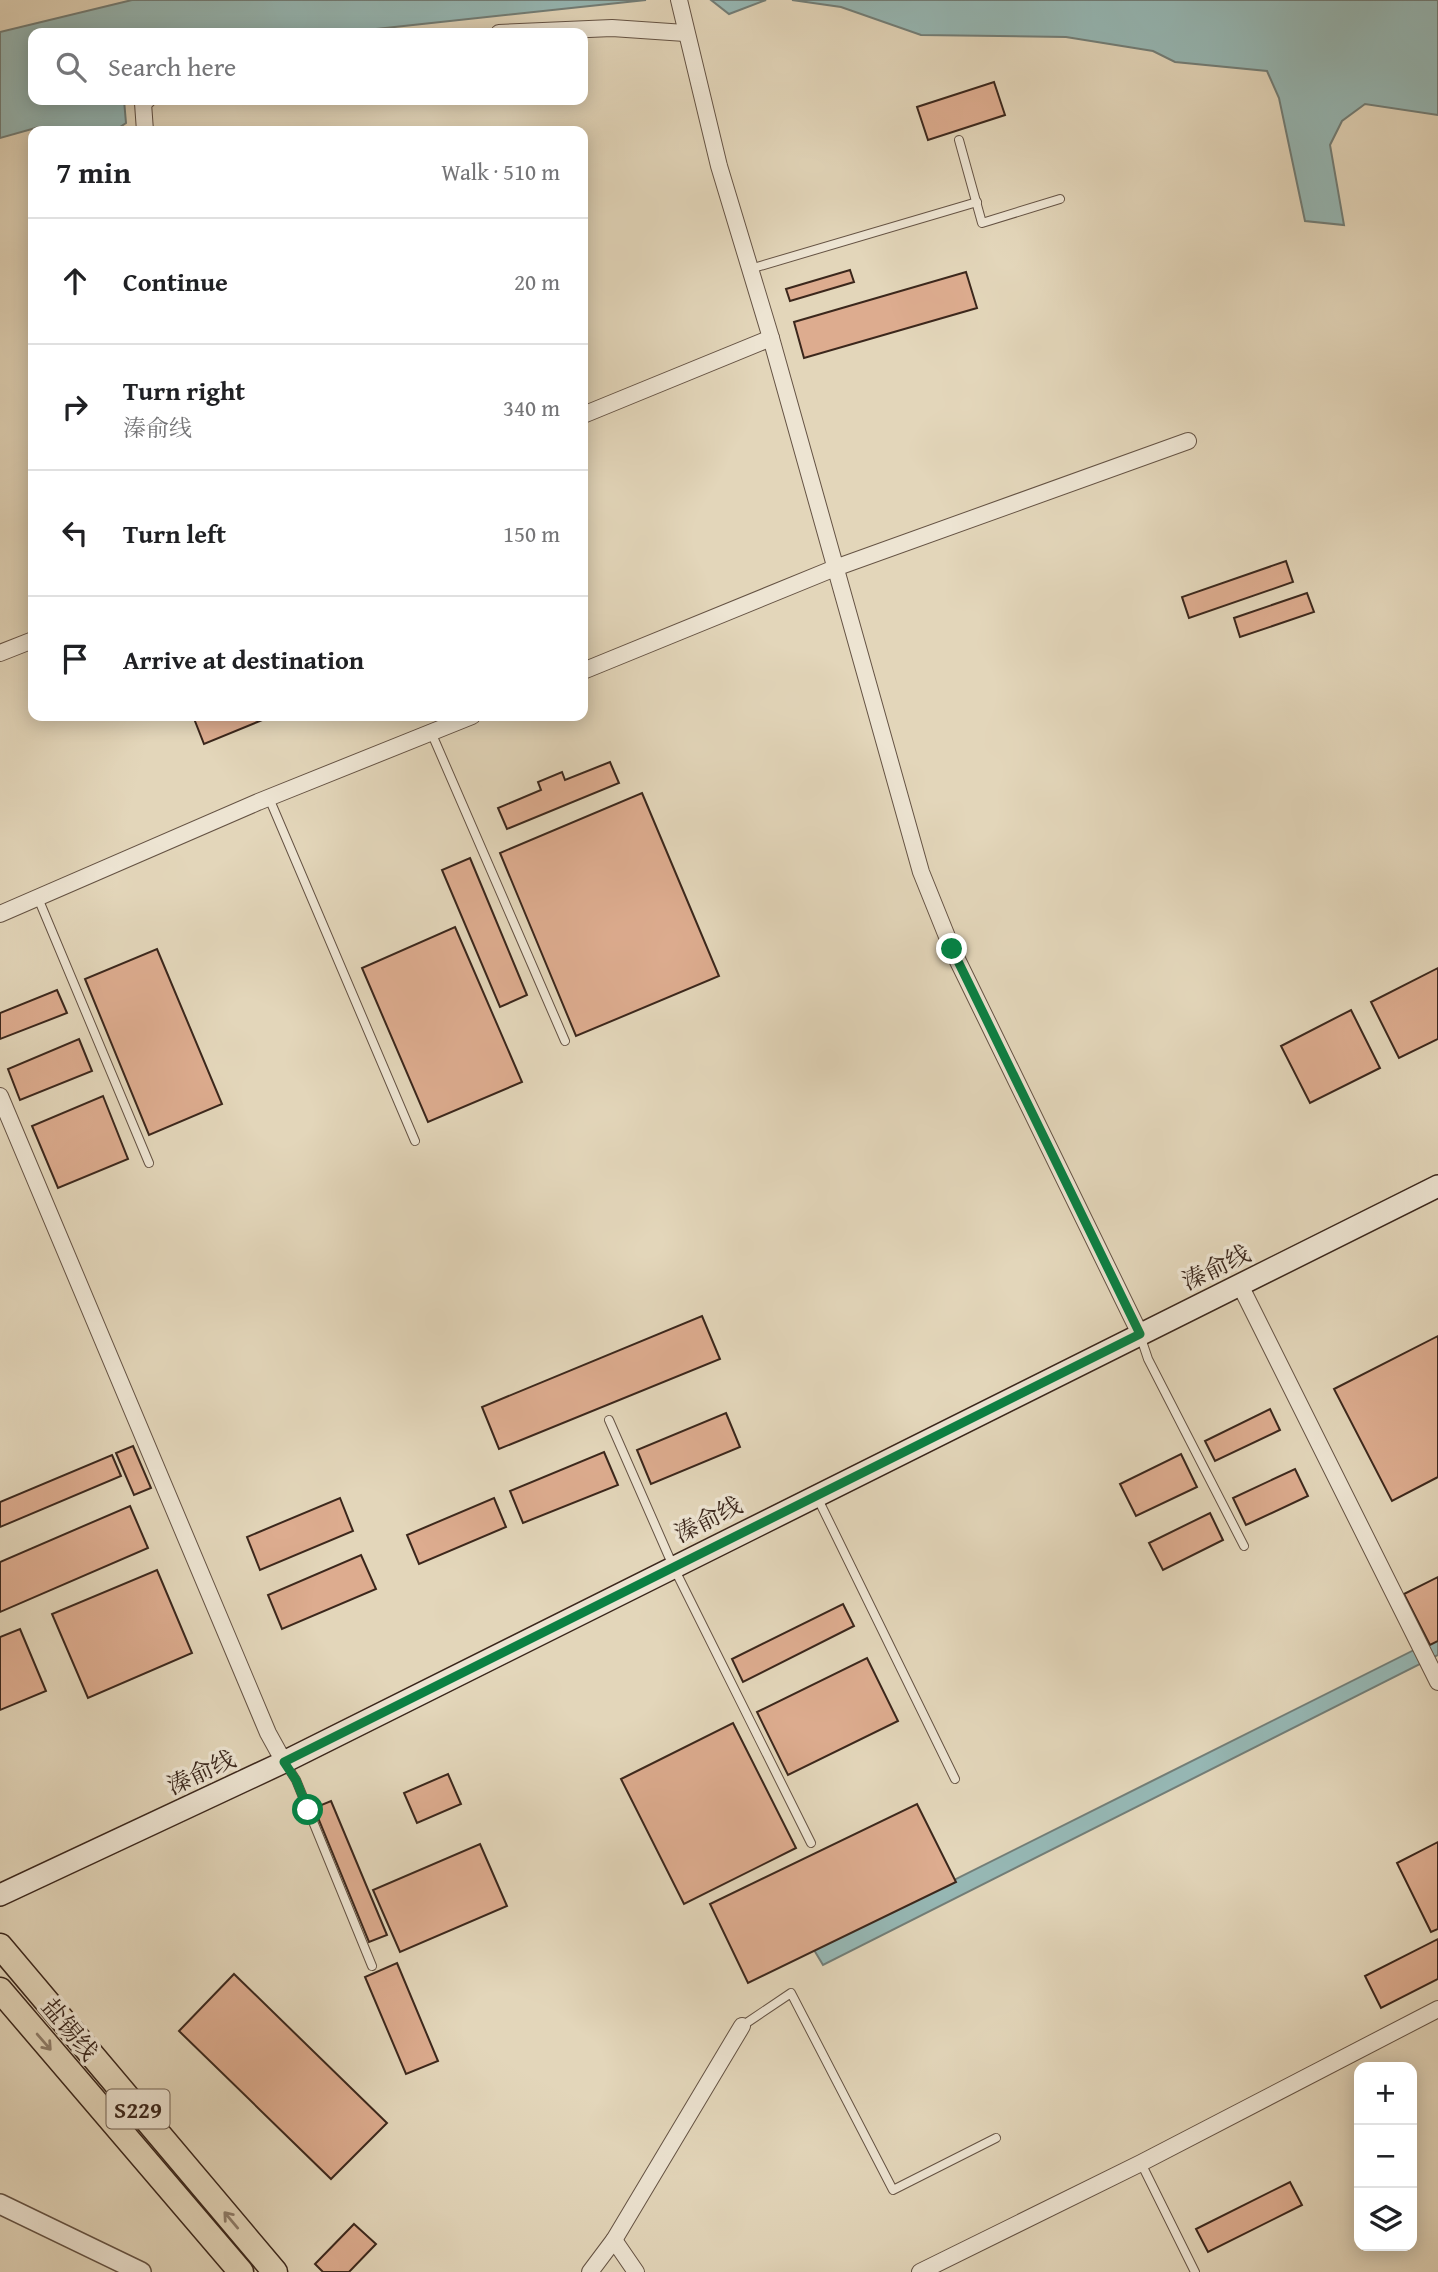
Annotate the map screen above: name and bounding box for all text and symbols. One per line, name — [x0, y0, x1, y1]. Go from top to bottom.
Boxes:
search box — [28, 28, 588, 105]
text: Search here — [108, 47, 236, 86]
icon: search — [52, 48, 90, 86]
text: 7 min — [56, 150, 131, 194]
text: Walk · 510 m — [441, 155, 560, 188]
icon: ahead — [56, 262, 94, 300]
text: Continue — [123, 262, 228, 301]
text: 20 m — [514, 265, 560, 298]
text: Turn right — [123, 371, 245, 410]
icon: right — [56, 388, 94, 426]
text: 340 m — [503, 391, 560, 424]
text: 溱俞线 — [123, 411, 192, 444]
icon: left — [56, 514, 94, 552]
text: Turn left — [123, 514, 226, 553]
text: 150 m — [503, 517, 560, 550]
icon: arrive — [56, 640, 94, 678]
text: Arrive at destination — [123, 640, 364, 679]
route end — [936, 933, 967, 964]
street label: 溱俞线 — [1176, 1235, 1256, 1299]
street label: 溱俞线 — [668, 1487, 748, 1551]
street label: 溱俞线 — [161, 1741, 241, 1803]
route start — [292, 1794, 323, 1825]
street label: 盐锡线 — [33, 1990, 107, 2068]
one-way arrow — [36, 2033, 52, 2051]
map controls — [1354, 2062, 1417, 2251]
button: + — [1354, 2062, 1417, 2125]
road number: S229 — [106, 2090, 170, 2128]
button: − — [1354, 2125, 1417, 2188]
button: layers — [1354, 2188, 1417, 2251]
one-way arrow — [223, 2211, 239, 2229]

